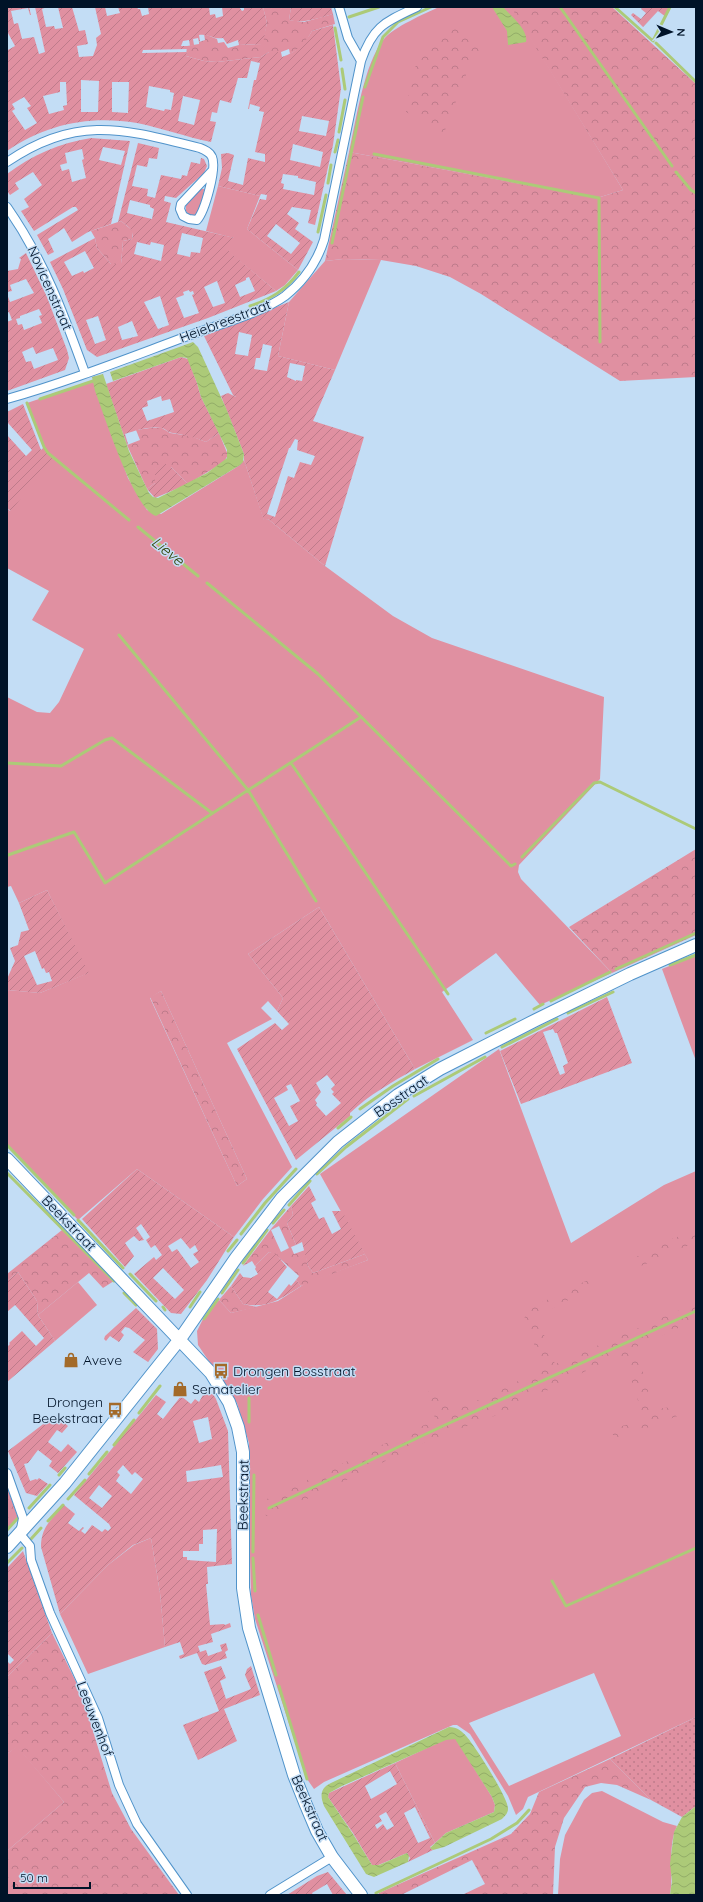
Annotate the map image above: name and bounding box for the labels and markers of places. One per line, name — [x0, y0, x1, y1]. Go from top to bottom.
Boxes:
shop icon: Aveve — [62, 1351, 80, 1369]
place label: Aveve — [83, 1351, 122, 1369]
bus stop icon: Drongen Bosstraat — [212, 1362, 230, 1380]
place label: Drongen Bosstraat — [233, 1362, 356, 1380]
shop icon: Sematelier — [171, 1380, 189, 1398]
place label: Sematelier — [192, 1380, 262, 1398]
place label: Drongen Beekstraat — [32, 1393, 103, 1427]
bus stop icon: Drongen Beekstraat — [106, 1401, 124, 1419]

